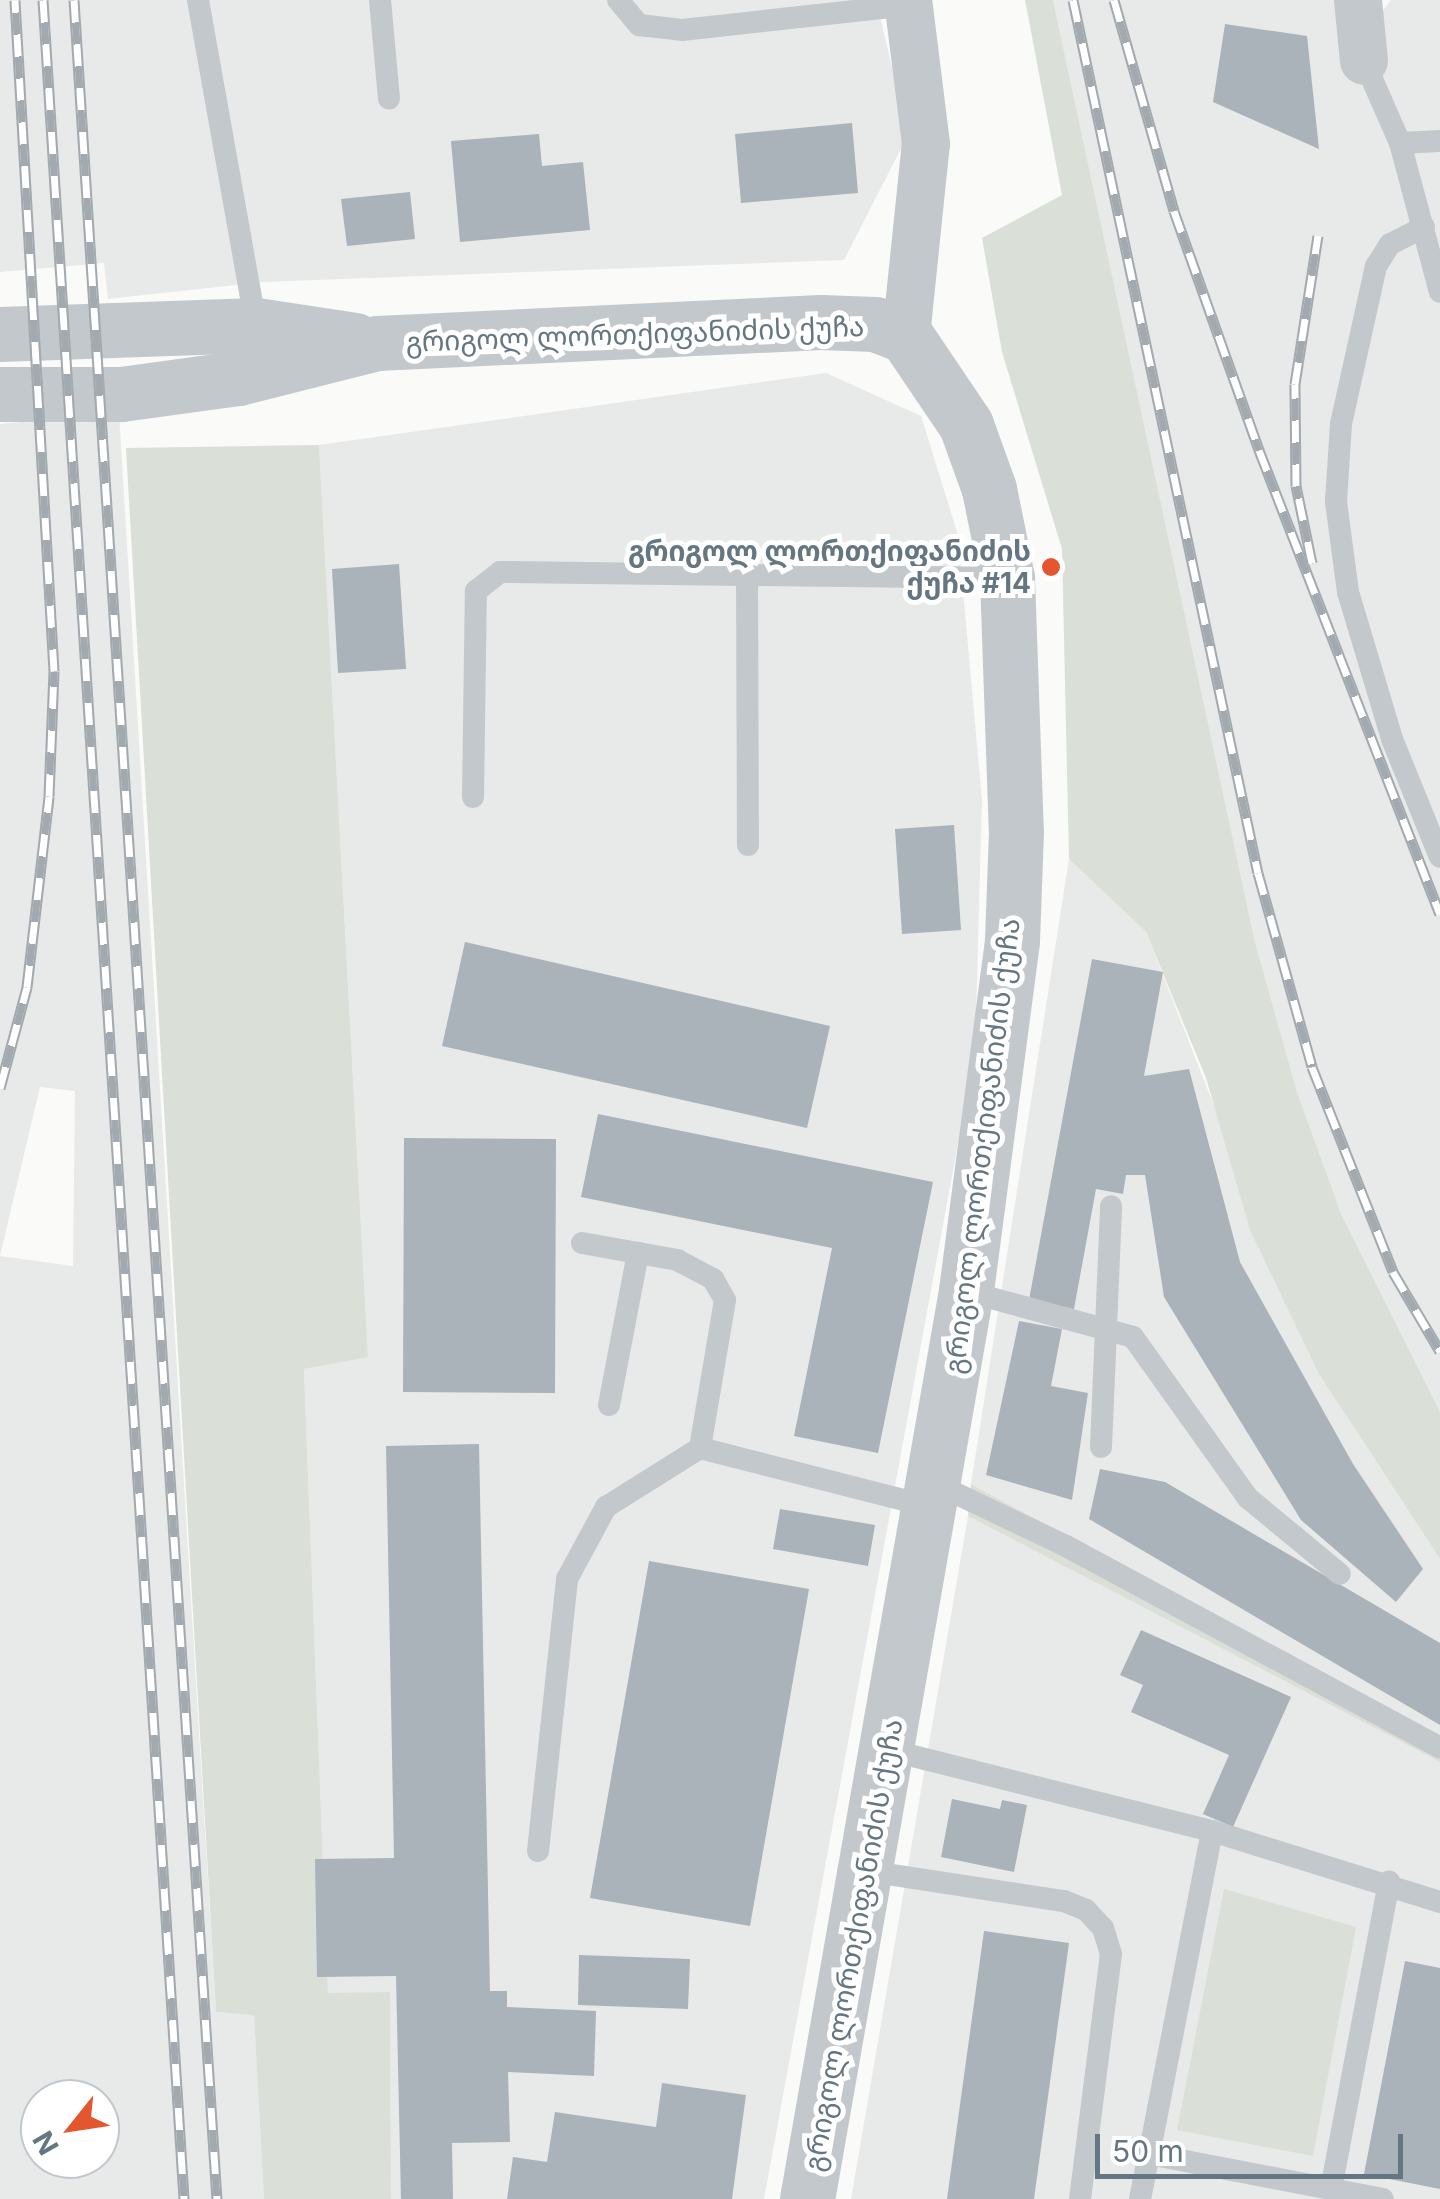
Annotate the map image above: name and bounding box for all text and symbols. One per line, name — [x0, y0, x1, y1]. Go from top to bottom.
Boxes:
street label: გრიგოლ ლორთქიფანიძის ქუჩა — [405, 309, 865, 359]
place label: გრიგოლ ლორთქიფანიძის ქუჩა #14 — [628, 534, 1031, 600]
marker: გრიგოლ ლორთქიფანიძის ქუჩა #14 — [1040, 556, 1062, 578]
street label: გრიგოლ ლორთქიფანიძის ქუჩა — [937, 916, 1027, 1376]
street label: გრიგოლ ლორთქიფანიძის ქუჩა — [797, 1716, 909, 2174]
north arrow — [20, 2079, 120, 2179]
scale bar — [1100, 2114, 1408, 2176]
text: N — [26, 2125, 66, 2161]
text: 50 m — [1112, 2133, 1184, 2169]

